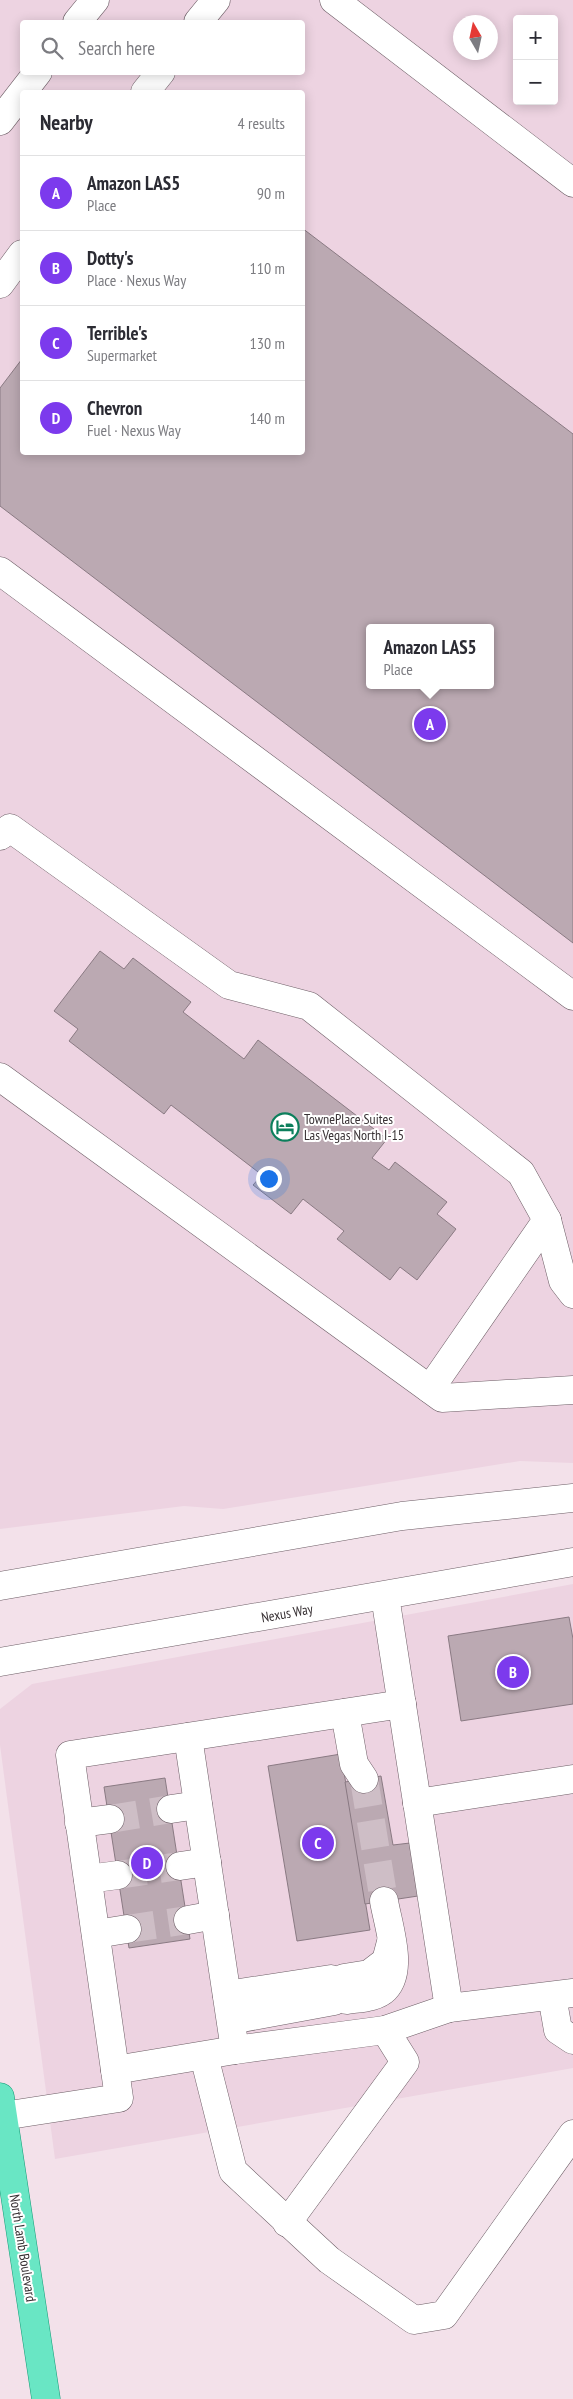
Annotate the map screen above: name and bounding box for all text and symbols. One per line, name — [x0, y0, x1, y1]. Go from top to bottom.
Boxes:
north arrow — [453, 15, 498, 60]
map controls — [513, 15, 558, 105]
button: + — [513, 15, 558, 60]
search box — [20, 20, 305, 75]
icon: search — [38, 34, 66, 62]
text: Search here — [78, 36, 155, 60]
button: − — [513, 60, 558, 105]
text: Nearby — [40, 109, 93, 136]
text: 4 results — [238, 113, 285, 133]
text: Amazon LAS5 — [87, 171, 180, 195]
text: A — [52, 183, 60, 203]
text: 90 m — [257, 183, 285, 203]
text: Place — [87, 195, 116, 215]
text: Dotty's — [87, 246, 133, 270]
text: B — [52, 258, 60, 278]
text: 110 m — [250, 258, 285, 278]
text: Place · Nexus Way — [87, 270, 186, 290]
text: Terrible's — [87, 321, 147, 345]
text: C — [52, 333, 60, 353]
text: 130 m — [250, 333, 285, 353]
text: Supermarket — [87, 345, 157, 365]
text: Chevron — [87, 396, 142, 420]
text: D — [52, 408, 60, 428]
text: 140 m — [250, 408, 285, 428]
text: Fuel · Nexus Way — [87, 420, 181, 440]
popup — [366, 624, 494, 689]
text: Amazon LAS5 — [383, 635, 477, 659]
text: Place — [383, 659, 413, 679]
pin: A — [414, 705, 446, 743]
place label: TownePlace Suites Las Vegas North I-15 — [304, 1110, 404, 1144]
hotel icon: TownePlace Suites Las Vegas North I-15 — [270, 1112, 300, 1142]
your location — [256, 1166, 282, 1192]
street label: Nexus Way — [260, 1599, 315, 1626]
pin: B — [497, 1653, 529, 1691]
pin: C — [302, 1824, 334, 1862]
pin: D — [131, 1844, 163, 1882]
street label: North Lamb Boulevard — [6, 2193, 40, 2303]

